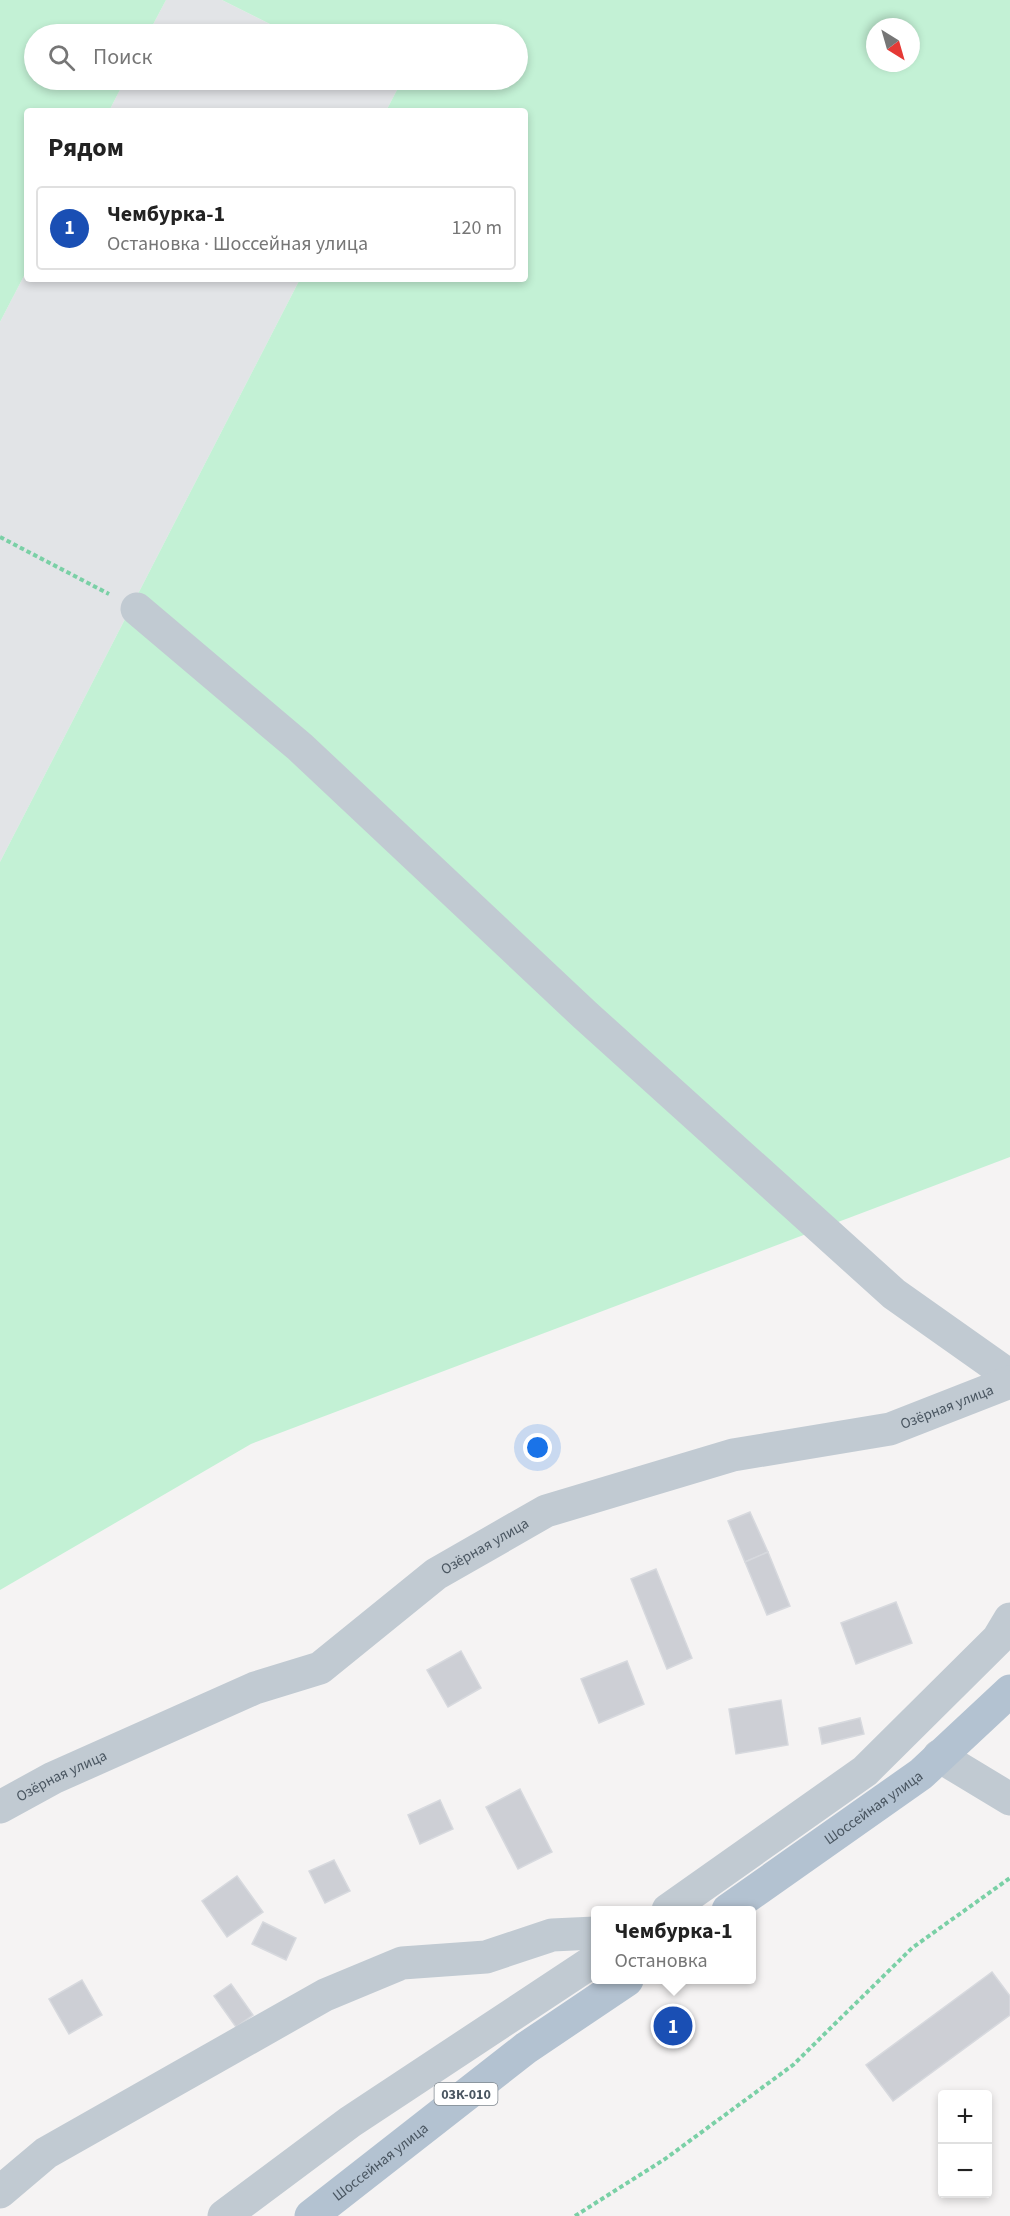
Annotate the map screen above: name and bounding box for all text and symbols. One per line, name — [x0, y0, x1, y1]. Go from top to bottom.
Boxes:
north arrow — [866, 18, 920, 72]
search box — [24, 24, 528, 90]
icon: search — [45, 41, 78, 74]
text: Поиск — [93, 41, 152, 73]
text: Рядом — [48, 129, 124, 166]
text: Чембурка-1 — [107, 198, 225, 230]
text: 1 — [64, 214, 75, 242]
text: 120 m — [452, 214, 502, 242]
text: Остановка · Шоссейная улица — [107, 230, 368, 258]
street label: Озёрная улица — [897, 1379, 997, 1435]
your location — [523, 1433, 552, 1462]
street label: Озёрная улица — [437, 1513, 533, 1580]
street label: Озёрная улица — [13, 1745, 110, 1807]
street label: Шоссейная улица — [820, 1766, 927, 1850]
popup — [591, 1906, 756, 1984]
text: Чембурка-1 — [614, 1915, 733, 1947]
text: Остановка — [614, 1947, 707, 1975]
pin: 1 — [654, 2004, 692, 2048]
road number: 03К-010 — [434, 2083, 498, 2105]
map controls — [938, 2090, 992, 2198]
button: + — [938, 2090, 992, 2144]
street label: Шоссейная улица — [328, 2118, 433, 2206]
button: − — [938, 2144, 992, 2198]

